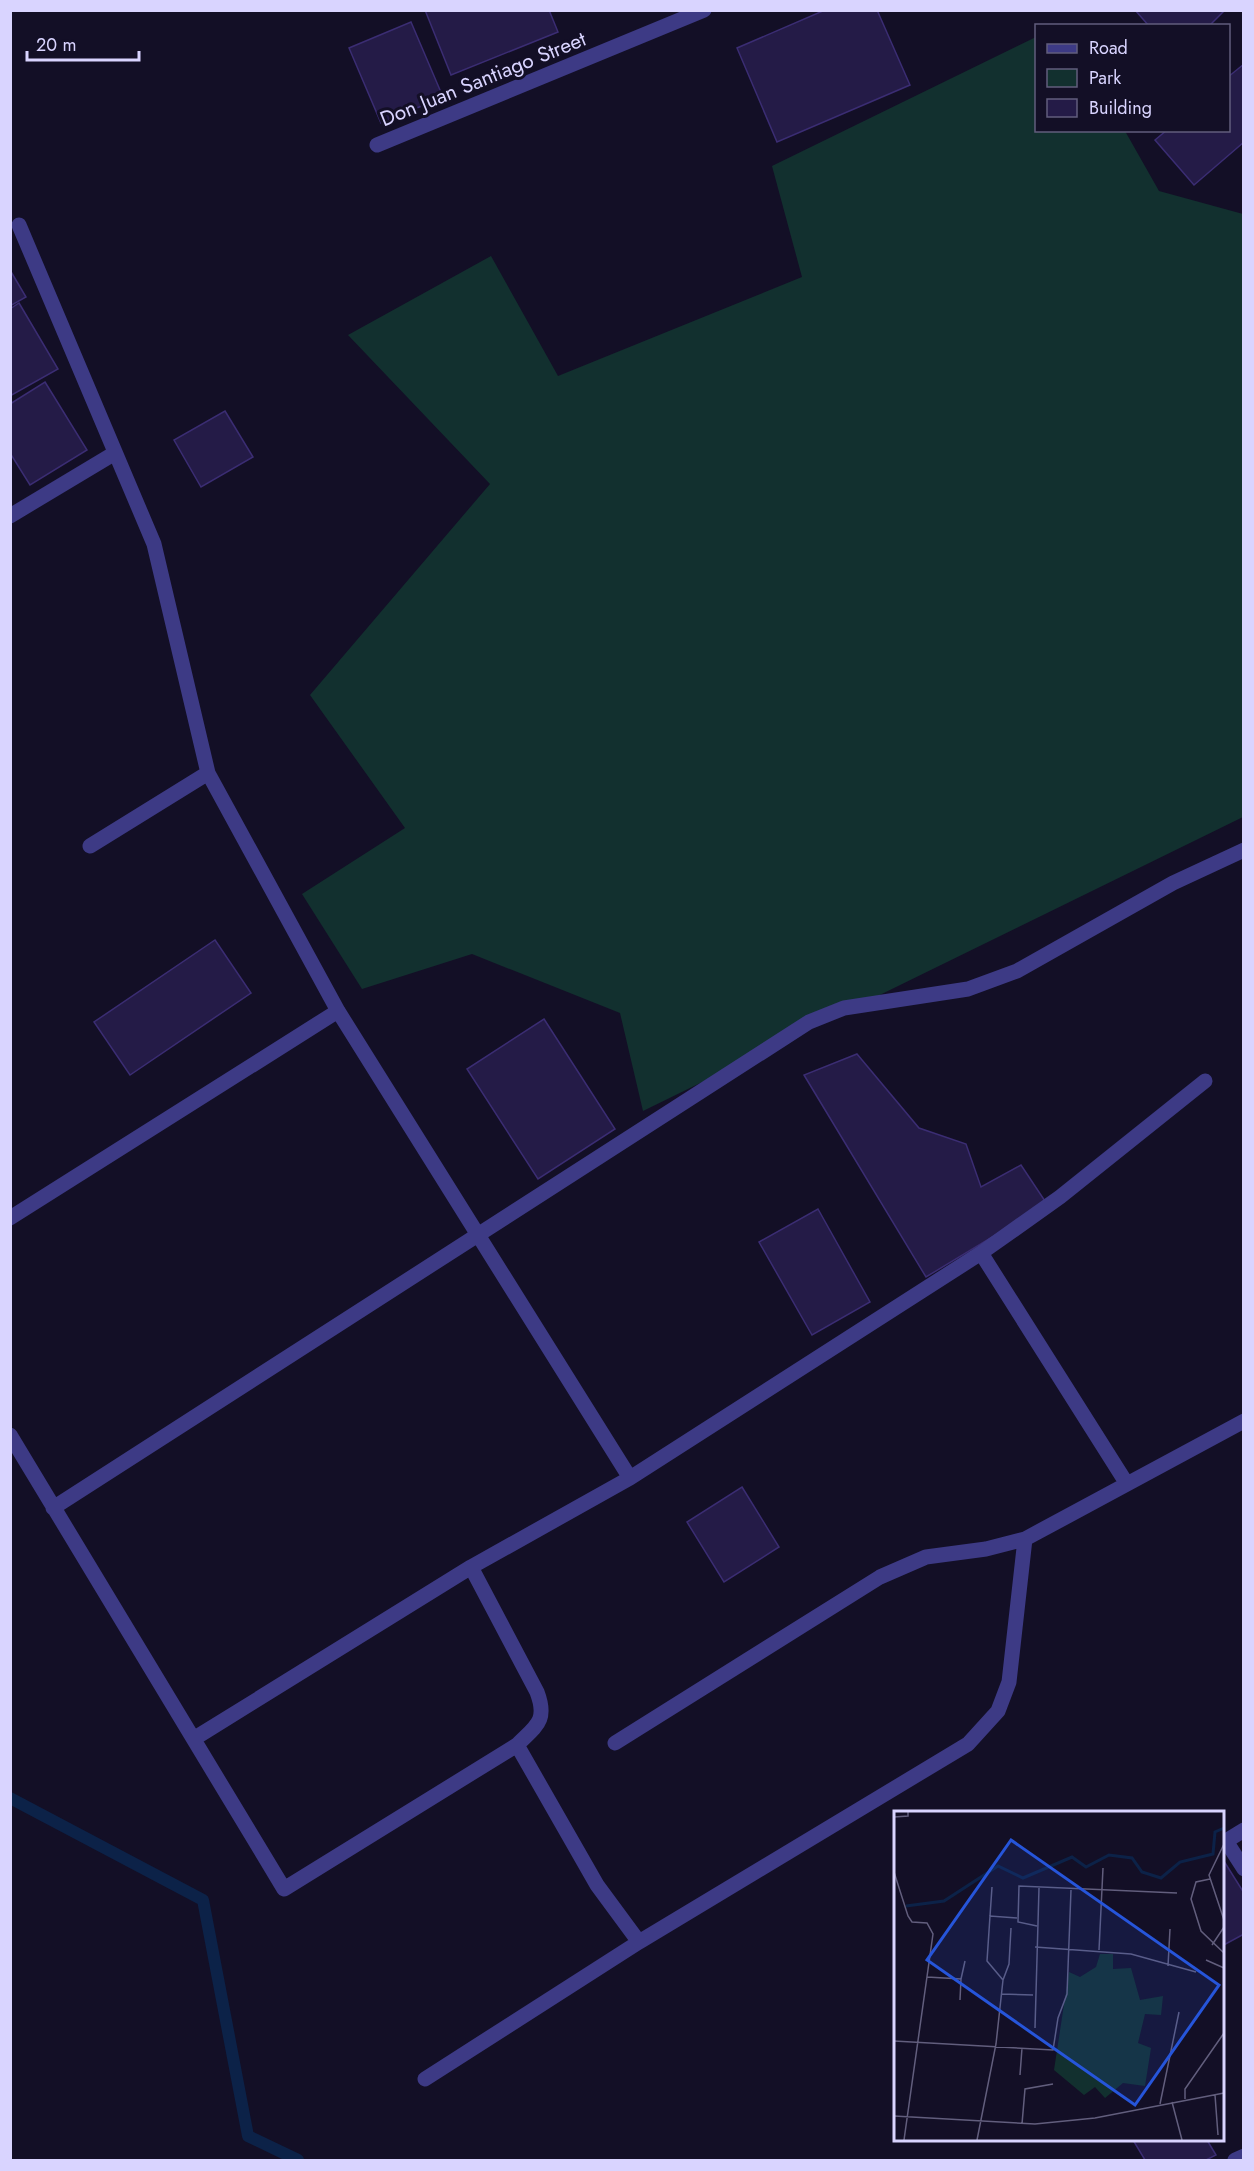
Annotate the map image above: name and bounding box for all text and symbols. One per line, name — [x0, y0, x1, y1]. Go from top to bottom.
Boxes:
scale bar — [27, 24, 140, 62]
street label: Don Juan Santiago Street — [376, 24, 590, 134]
legend — [1035, 24, 1230, 132]
text: 20 m — [36, 32, 76, 58]
text: Road — [1089, 35, 1128, 61]
text: Park — [1089, 65, 1121, 91]
text: Building — [1089, 95, 1152, 121]
inset map — [894, 1811, 1224, 2141]

